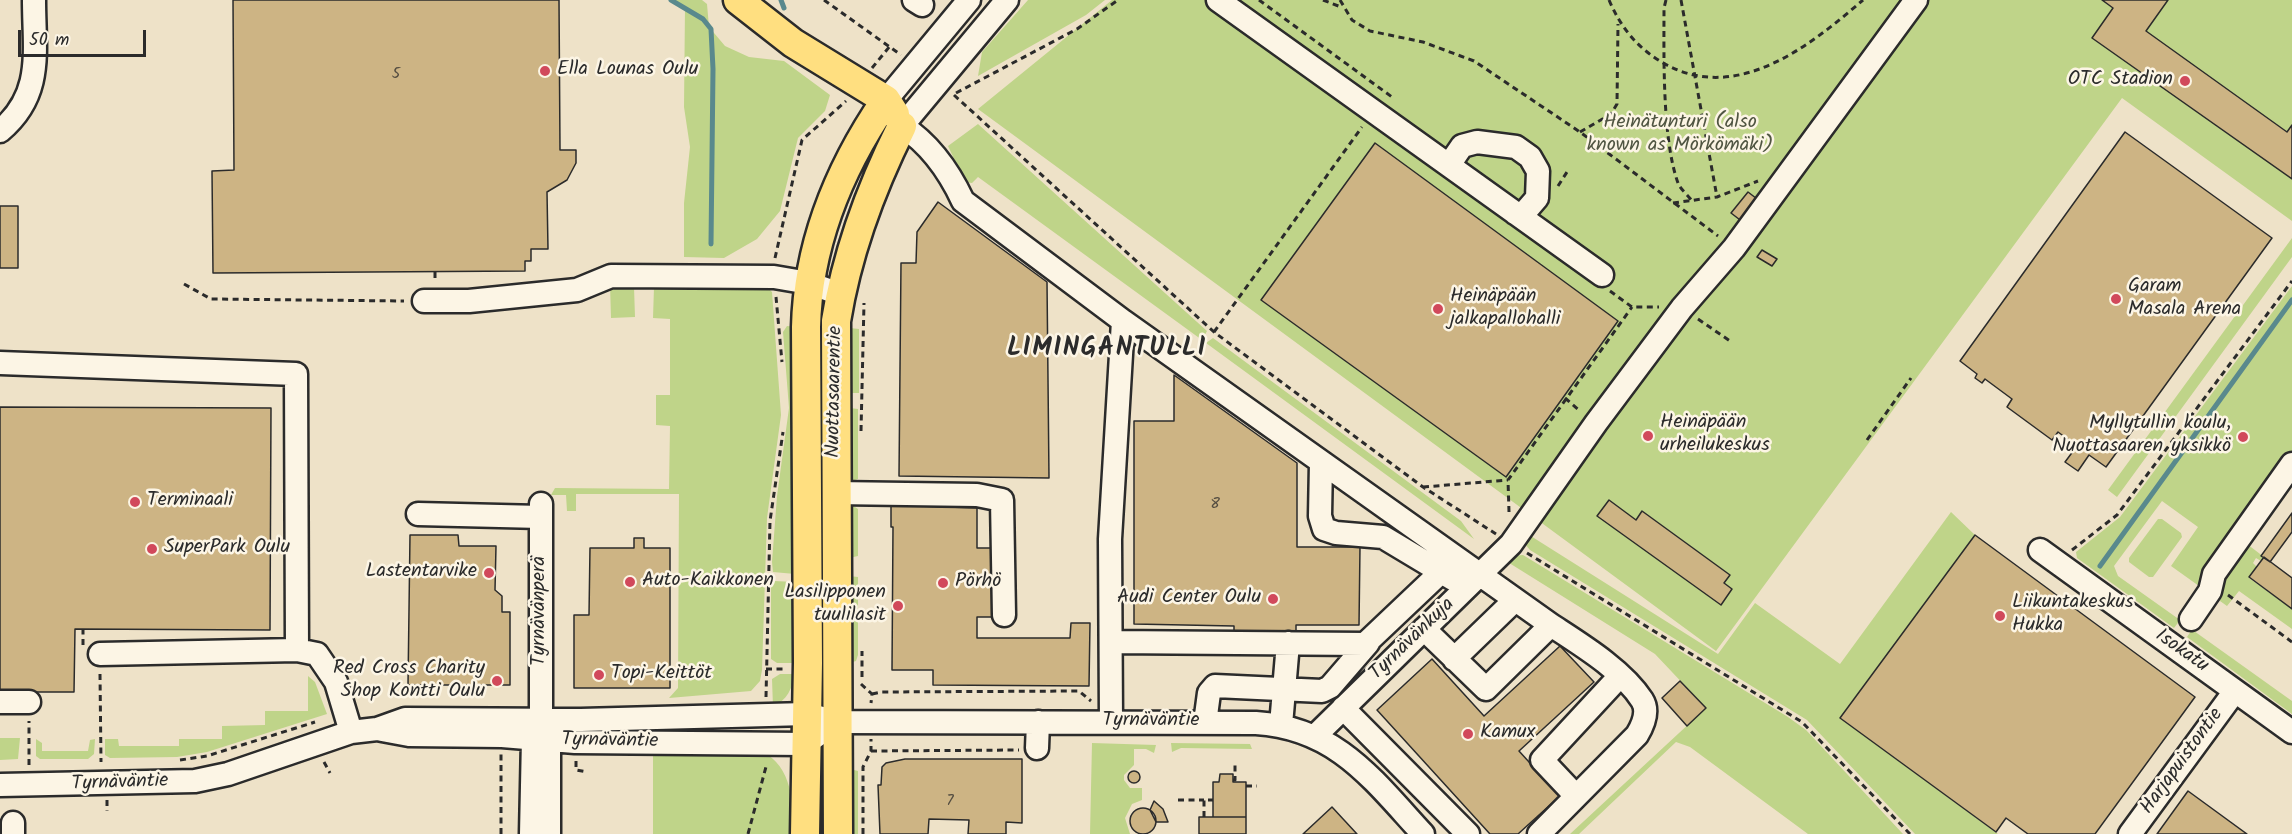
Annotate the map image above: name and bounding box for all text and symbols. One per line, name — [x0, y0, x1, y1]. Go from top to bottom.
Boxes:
scale bar — [21, 18, 148, 56]
text: 50 m — [29, 26, 69, 55]
place label: Ella Lounas Oulu — [557, 59, 698, 83]
marker: Ella Lounas Oulu — [538, 64, 552, 78]
house number: 5 — [392, 65, 400, 85]
place label: OTC Stadion — [2068, 69, 2173, 93]
marker: OTC Stadion — [2178, 74, 2192, 88]
park label: Heinätunturi (also known as Mörkömäki) — [1587, 112, 1773, 159]
place label: Garam Masala Arena — [2128, 276, 2241, 323]
place label: Heinäpään jalkapallohalli — [1450, 286, 1561, 333]
marker: Garam Masala Arena — [2109, 292, 2123, 306]
marker: Heinäpään jalkapallohalli — [1431, 302, 1445, 316]
street label: Nuottasaarentie — [823, 326, 849, 458]
district label: LIMINGANTULLI — [1007, 335, 1207, 367]
place label: Heinäpään urheilukeskus — [1660, 412, 1770, 459]
place label: Myllytullin koulu, Nuottasaaren yksikkö — [2053, 413, 2231, 460]
marker: Heinäpään urheilukeskus — [1641, 429, 1655, 443]
marker: Myllytullin koulu, Nuottasaaren yksikkö — [2236, 430, 2250, 444]
place label: Terminaali — [147, 490, 233, 514]
marker: Terminaali — [128, 495, 142, 509]
house number: 8 — [1210, 495, 1220, 515]
place label: SuperPark Oulu — [164, 537, 290, 561]
marker: SuperPark Oulu — [145, 542, 159, 556]
street label: Tyrnävänperä — [529, 556, 553, 666]
place label: Lastentarvike — [365, 561, 477, 585]
marker: Lastentarvike — [482, 566, 496, 580]
place label: Auto-Kaikkonen — [642, 570, 774, 594]
place label: Pörhö — [955, 571, 1001, 595]
marker: Auto-Kaikkonen — [623, 575, 637, 589]
marker: Pörhö — [936, 576, 950, 590]
place label: Lasilipponen tuulilasit — [784, 582, 886, 629]
place label: Audi Center Oulu — [1117, 587, 1261, 611]
marker: Audi Center Oulu — [1266, 592, 1280, 606]
place label: Liikuntakeskus Hukka — [2012, 592, 2134, 639]
street label: Tyrnävänkuja — [1366, 594, 1460, 686]
marker: Lasilipponen tuulilasit — [891, 599, 905, 613]
marker: Liikuntakeskus Hukka — [1993, 609, 2007, 623]
street label: Isokatu — [2150, 625, 2212, 679]
place label: Red Cross Charity Shop Kontti Oulu — [333, 658, 485, 705]
place label: Topi-Keittöt — [611, 663, 712, 687]
marker: Topi-Keittöt — [592, 668, 606, 682]
marker: Red Cross Charity Shop Kontti Oulu — [490, 674, 504, 688]
street label: Harjapuistontie — [2136, 704, 2230, 820]
street label: Tyrnäväntie — [1103, 710, 1199, 734]
place label: Kamux — [1480, 722, 1535, 746]
marker: Kamux — [1461, 727, 1475, 741]
street label: Tyrnäväntie — [561, 729, 659, 755]
street label: Tyrnäväntie — [71, 770, 169, 798]
house number: 7 — [946, 792, 954, 812]

